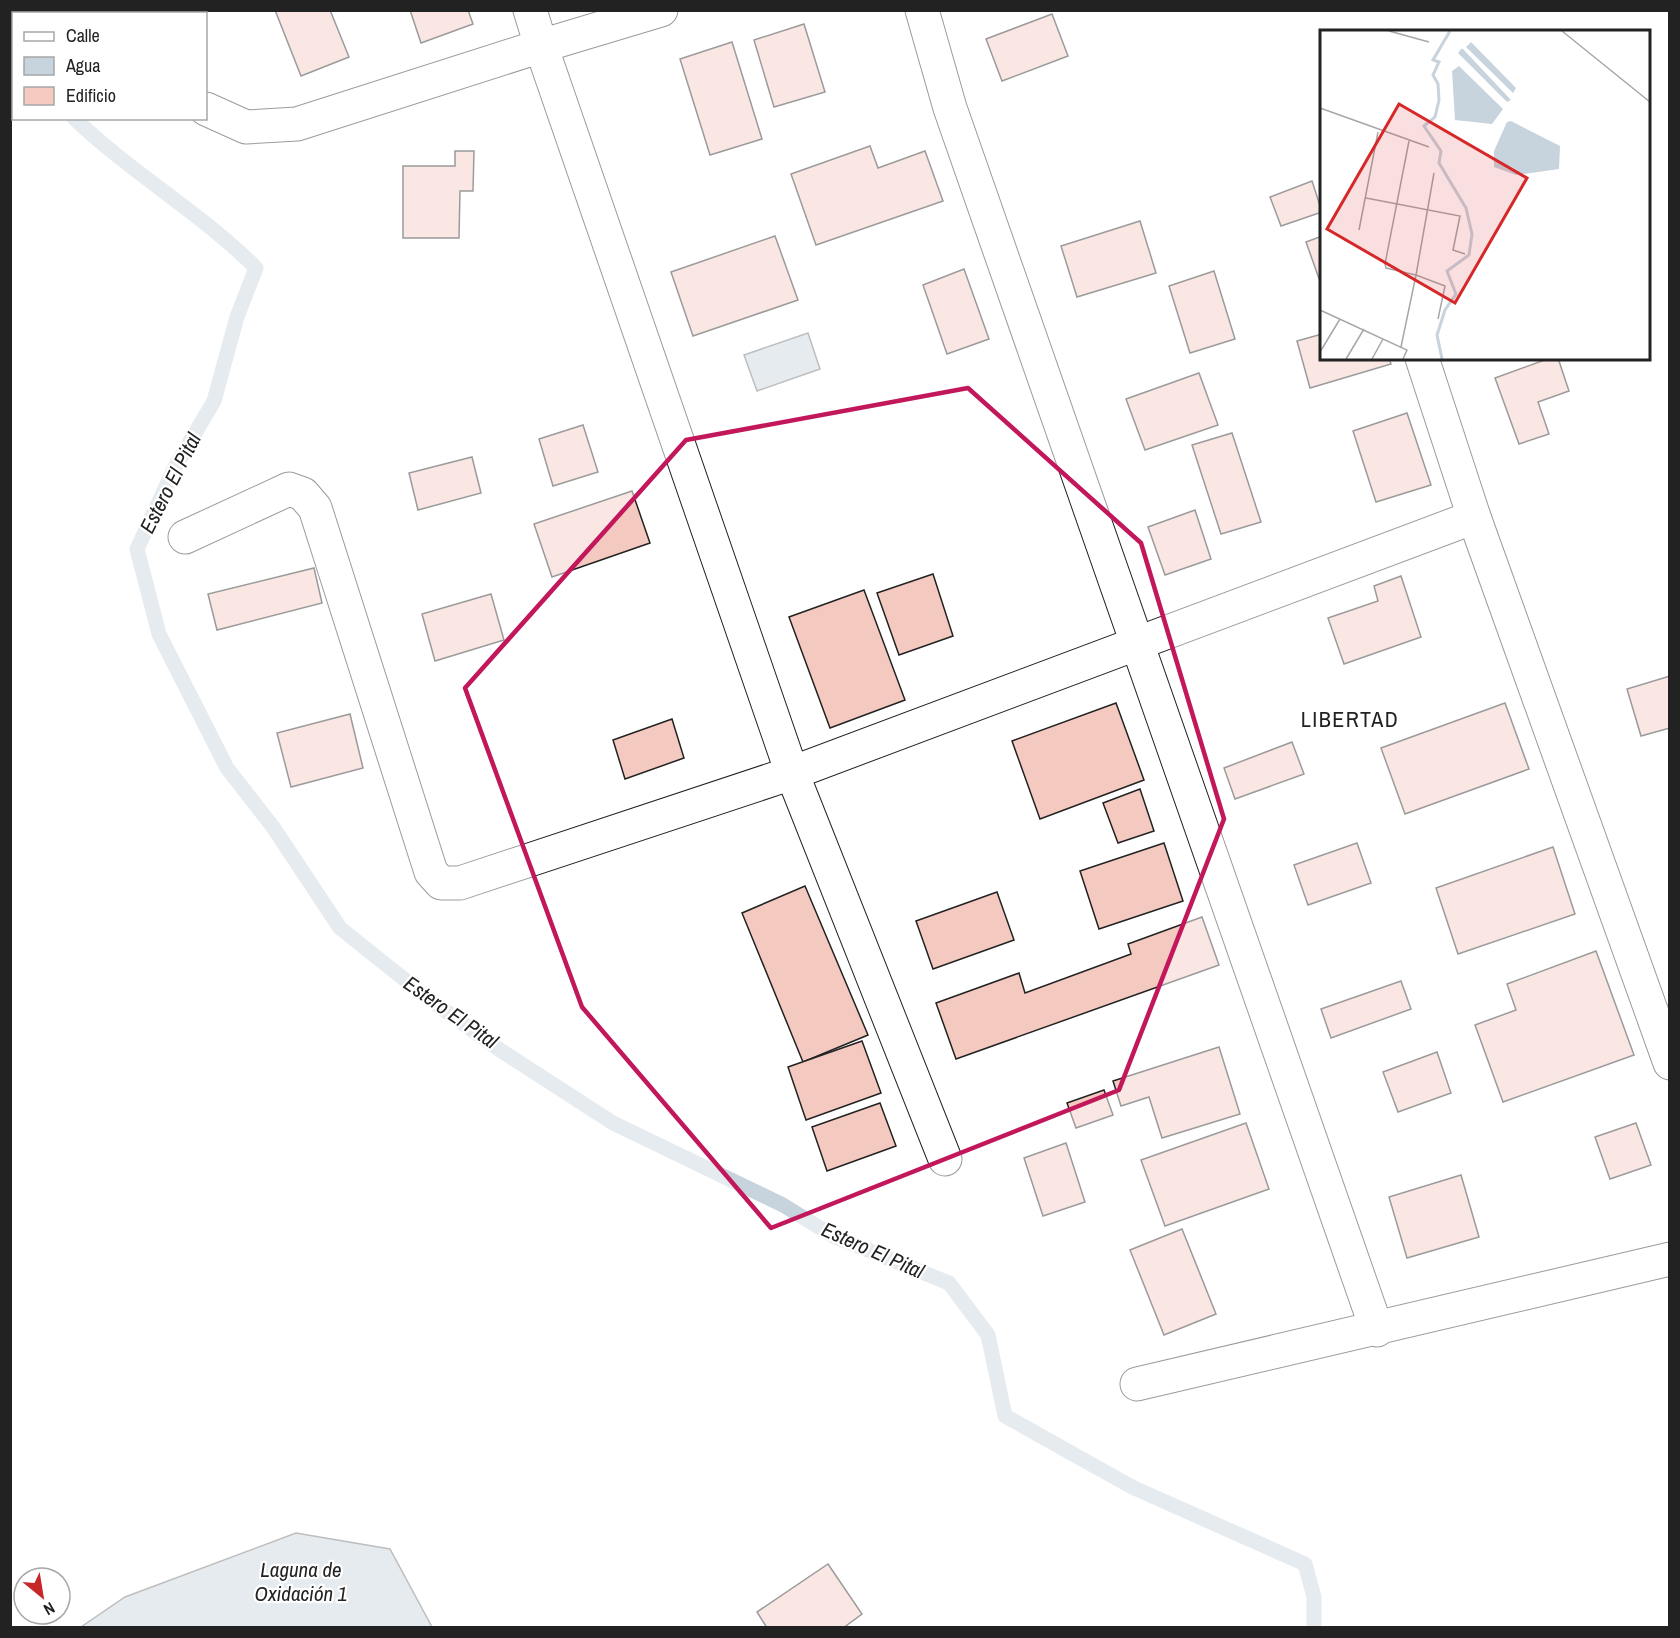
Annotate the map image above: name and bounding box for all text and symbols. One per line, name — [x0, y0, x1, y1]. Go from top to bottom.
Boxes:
legend — [12, 12, 207, 120]
text: Calle — [66, 23, 100, 48]
inset map — [1320, 30, 1650, 360]
text: Agua — [65, 53, 100, 78]
text: Edificio — [66, 83, 116, 108]
water label: Estero El Pital — [132, 427, 208, 538]
district label: LIBERTAD — [1301, 704, 1399, 734]
water label: Estero El Pital — [398, 969, 505, 1056]
water label: Estero El Pital — [817, 1215, 930, 1286]
water label: Laguna de Oxidación 1 — [255, 1555, 347, 1608]
north arrow — [12, 1566, 72, 1626]
text: N — [40, 1597, 59, 1621]

